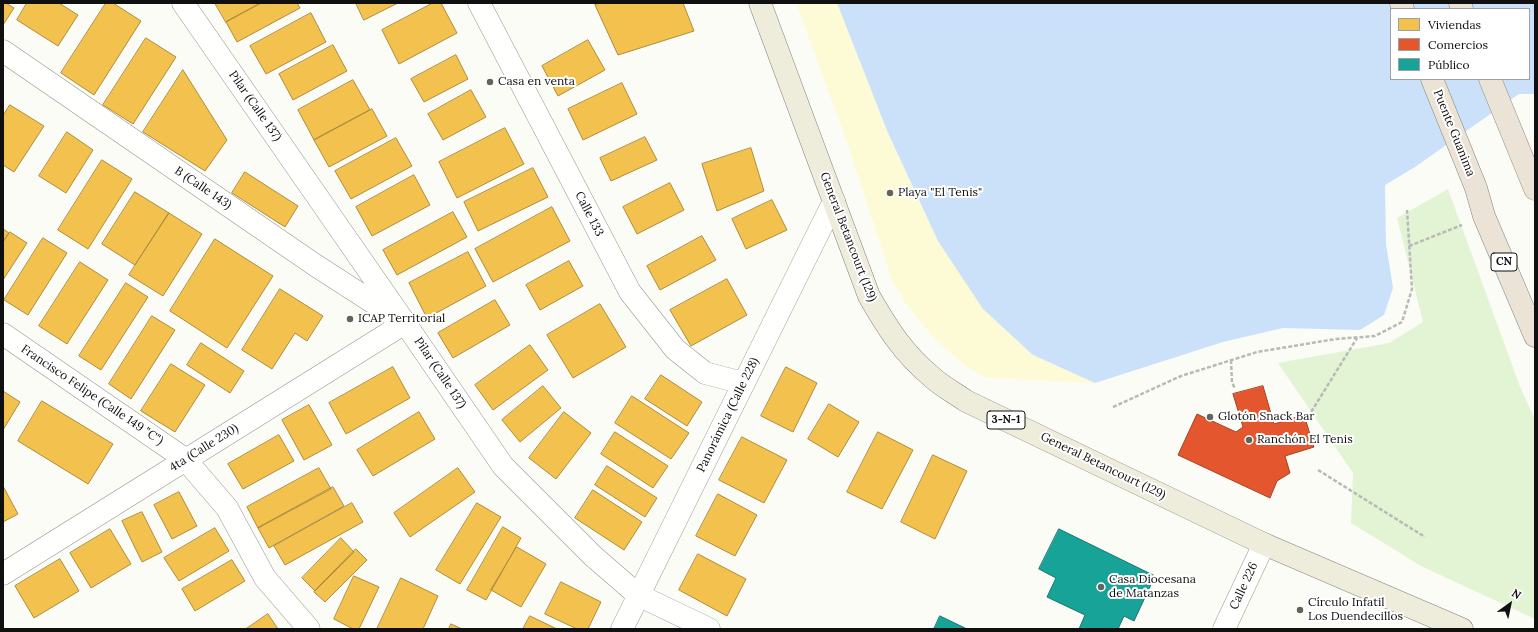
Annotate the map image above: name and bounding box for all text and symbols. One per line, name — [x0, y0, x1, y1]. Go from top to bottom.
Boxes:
legend — [1390, 8, 1530, 80]
text: Viviendas — [1428, 17, 1481, 32]
text: Comercios — [1428, 37, 1488, 52]
text: Público — [1428, 57, 1469, 72]
street label: Pilar (Calle 137) — [225, 68, 285, 144]
place label: Casa en venta — [498, 75, 575, 89]
marker: Casa en venta — [485, 77, 495, 87]
street label: Puente Guanima — [1430, 87, 1478, 179]
street label: B (Calle 143) — [172, 164, 234, 212]
street label: General Betancourt (129) — [817, 170, 879, 304]
place label: Playa "El Tenis" — [898, 186, 982, 200]
marker: Playa "El Tenis" — [885, 188, 895, 198]
street label: Calle 133 — [572, 189, 606, 239]
road number: CN — [1491, 253, 1517, 271]
place label: ICAP Territorial — [358, 312, 445, 326]
marker: ICAP Territorial — [345, 314, 355, 324]
street label: Pilar (Calle 137) — [411, 335, 469, 411]
street label: Francisco Felipe (Calle 149 "C") — [18, 342, 166, 448]
street label: Panorámica (Calle 228) — [694, 355, 762, 475]
place label: Glotón Snack Bar — [1218, 410, 1315, 424]
road number: 3-N-1 — [987, 411, 1025, 429]
marker: Glotón Snack Bar — [1205, 412, 1215, 422]
street label: 4ta (Calle 230) — [167, 421, 241, 475]
street label: General Betancourt (129) — [1038, 429, 1168, 503]
place label: Ranchón El Tenis — [1257, 433, 1353, 447]
marker: Ranchón El Tenis — [1244, 435, 1254, 445]
street label: Calle 226 — [1227, 560, 1261, 612]
place label: Casa Diocesana de Matanzas — [1109, 573, 1196, 601]
marker: Casa Diocesana de Matanzas — [1096, 582, 1106, 592]
north arrow — [1490, 584, 1530, 624]
text: N — [1509, 586, 1524, 602]
place label: Círculo Infatil Los Duendecillos — [1308, 596, 1403, 624]
marker: Círculo Infatil Los Duendecillos — [1295, 605, 1305, 615]

